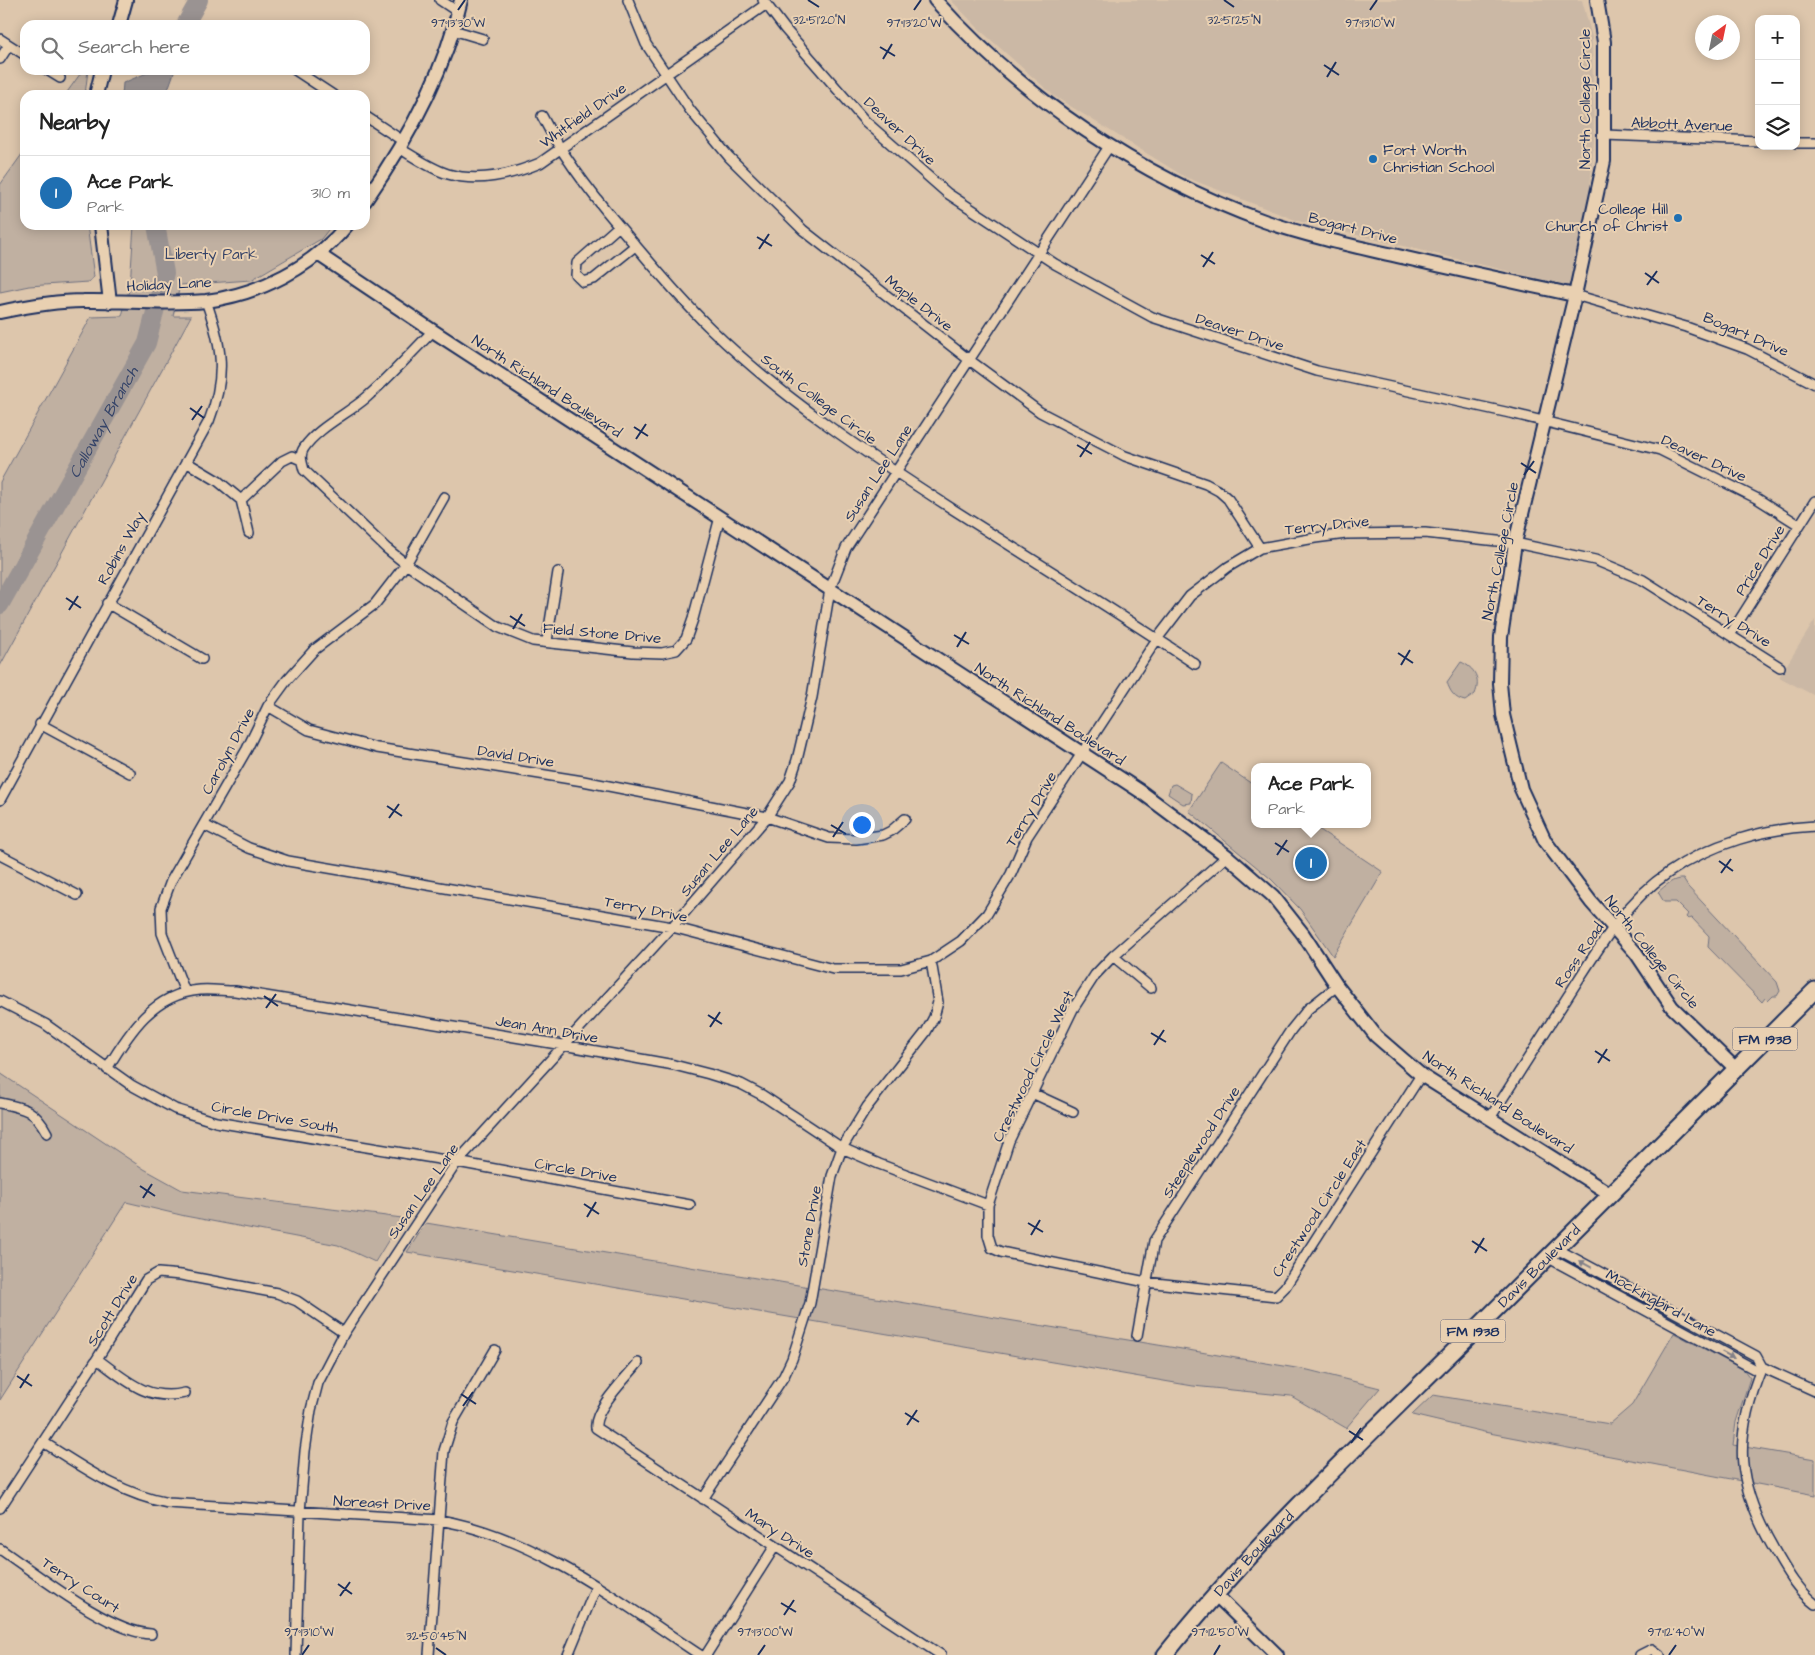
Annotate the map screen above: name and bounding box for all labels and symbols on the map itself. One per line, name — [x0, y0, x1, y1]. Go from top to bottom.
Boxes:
text: 32°51'20"N — [793, 12, 846, 29]
text: 32°51'25"N — [1207, 12, 1261, 29]
text: 97°13'30"W — [431, 15, 486, 32]
text: 97°13'20"W — [887, 15, 942, 32]
text: 97°13'10"W — [1345, 15, 1396, 32]
north arrow — [1695, 15, 1740, 60]
street label: North College Circle — [1575, 29, 1597, 169]
street label: Whitfield Drive — [536, 78, 631, 153]
street label: Deaver Drive — [859, 92, 940, 170]
street label: Abbott Avenue — [1631, 112, 1733, 137]
place label: Fort Worth Christian School — [1383, 140, 1494, 178]
marker: Fort Worth Christian School — [1367, 153, 1379, 165]
place label: College Hill Church of Christ — [1546, 199, 1668, 237]
street label: Bogart Drive — [1306, 207, 1400, 251]
marker: College Hill Church of Christ — [1672, 212, 1684, 224]
park label: Liberty Park — [165, 244, 257, 266]
street label: Maple Drive — [880, 270, 957, 337]
street label: Holiday Lane — [126, 272, 212, 298]
street label: Bogart Drive — [1699, 307, 1792, 363]
street label: Deaver Drive — [1193, 308, 1287, 357]
street label: North Richland Boulevard — [468, 330, 626, 443]
street label: South College Circle — [756, 349, 881, 451]
water label: Calloway Branch — [64, 362, 144, 482]
street label: Susan Lee Lane — [839, 421, 918, 526]
street label: Deaver Drive — [1658, 430, 1750, 487]
street label: North College Circle — [1477, 480, 1525, 622]
street label: Robins Way — [93, 508, 151, 589]
street label: Terry Drive — [1284, 511, 1370, 541]
street label: Price Drive — [1730, 521, 1791, 600]
street label: Terry Drive — [1692, 590, 1775, 654]
street label: Field Stone Drive — [542, 618, 662, 649]
street label: North Richland Boulevard — [971, 658, 1129, 771]
street label: Carolyn Drive — [197, 704, 261, 799]
street label: David Drive — [476, 740, 556, 773]
street label: Terry Drive — [1001, 768, 1063, 851]
street label: Susan Lee Lane — [675, 802, 763, 901]
your location — [849, 812, 875, 838]
pin: 1 — [1295, 844, 1327, 882]
street label: Terry Drive — [602, 891, 689, 929]
street label: North College Circle — [1598, 891, 1704, 1014]
street label: Ross Road — [1550, 918, 1609, 992]
street label: Crestwood Circle West — [988, 987, 1079, 1146]
street label: Jean Ann Drive — [494, 1010, 600, 1049]
road number: FM 1938 — [1732, 1028, 1798, 1050]
street label: North Richland Boulevard — [1419, 1046, 1577, 1159]
street label: Steeplewood Drive — [1157, 1082, 1246, 1202]
street label: Circle Drive South — [210, 1096, 341, 1139]
street label: Crestwood Circle East — [1267, 1135, 1372, 1281]
street label: Susan Lee Lane — [383, 1139, 464, 1243]
street label: Circle Drive — [533, 1153, 619, 1188]
street label: Stone Drive — [792, 1184, 827, 1268]
street label: Davis Boulevard — [1493, 1220, 1586, 1312]
one-way arrow — [1578, 1260, 1592, 1268]
street label: Mockingbird Lane — [1601, 1264, 1720, 1343]
street label: Scott Drive — [82, 1270, 143, 1351]
road number: FM 1938 — [1440, 1320, 1506, 1342]
one-way arrow — [1720, 1351, 1735, 1359]
street label: Noreast Drive — [333, 1490, 431, 1517]
street label: Mary Drive — [740, 1503, 818, 1565]
street label: Davis Boulevard — [1209, 1506, 1299, 1601]
street label: Terry Court — [37, 1552, 124, 1619]
text: 97°13'10"W — [284, 1624, 335, 1641]
text: 97°13'00"W — [737, 1624, 794, 1641]
text: 97°12'50"W — [1191, 1624, 1249, 1641]
text: 97°12'40"W — [1647, 1624, 1705, 1641]
text: 32°50'45"N — [406, 1628, 467, 1645]

